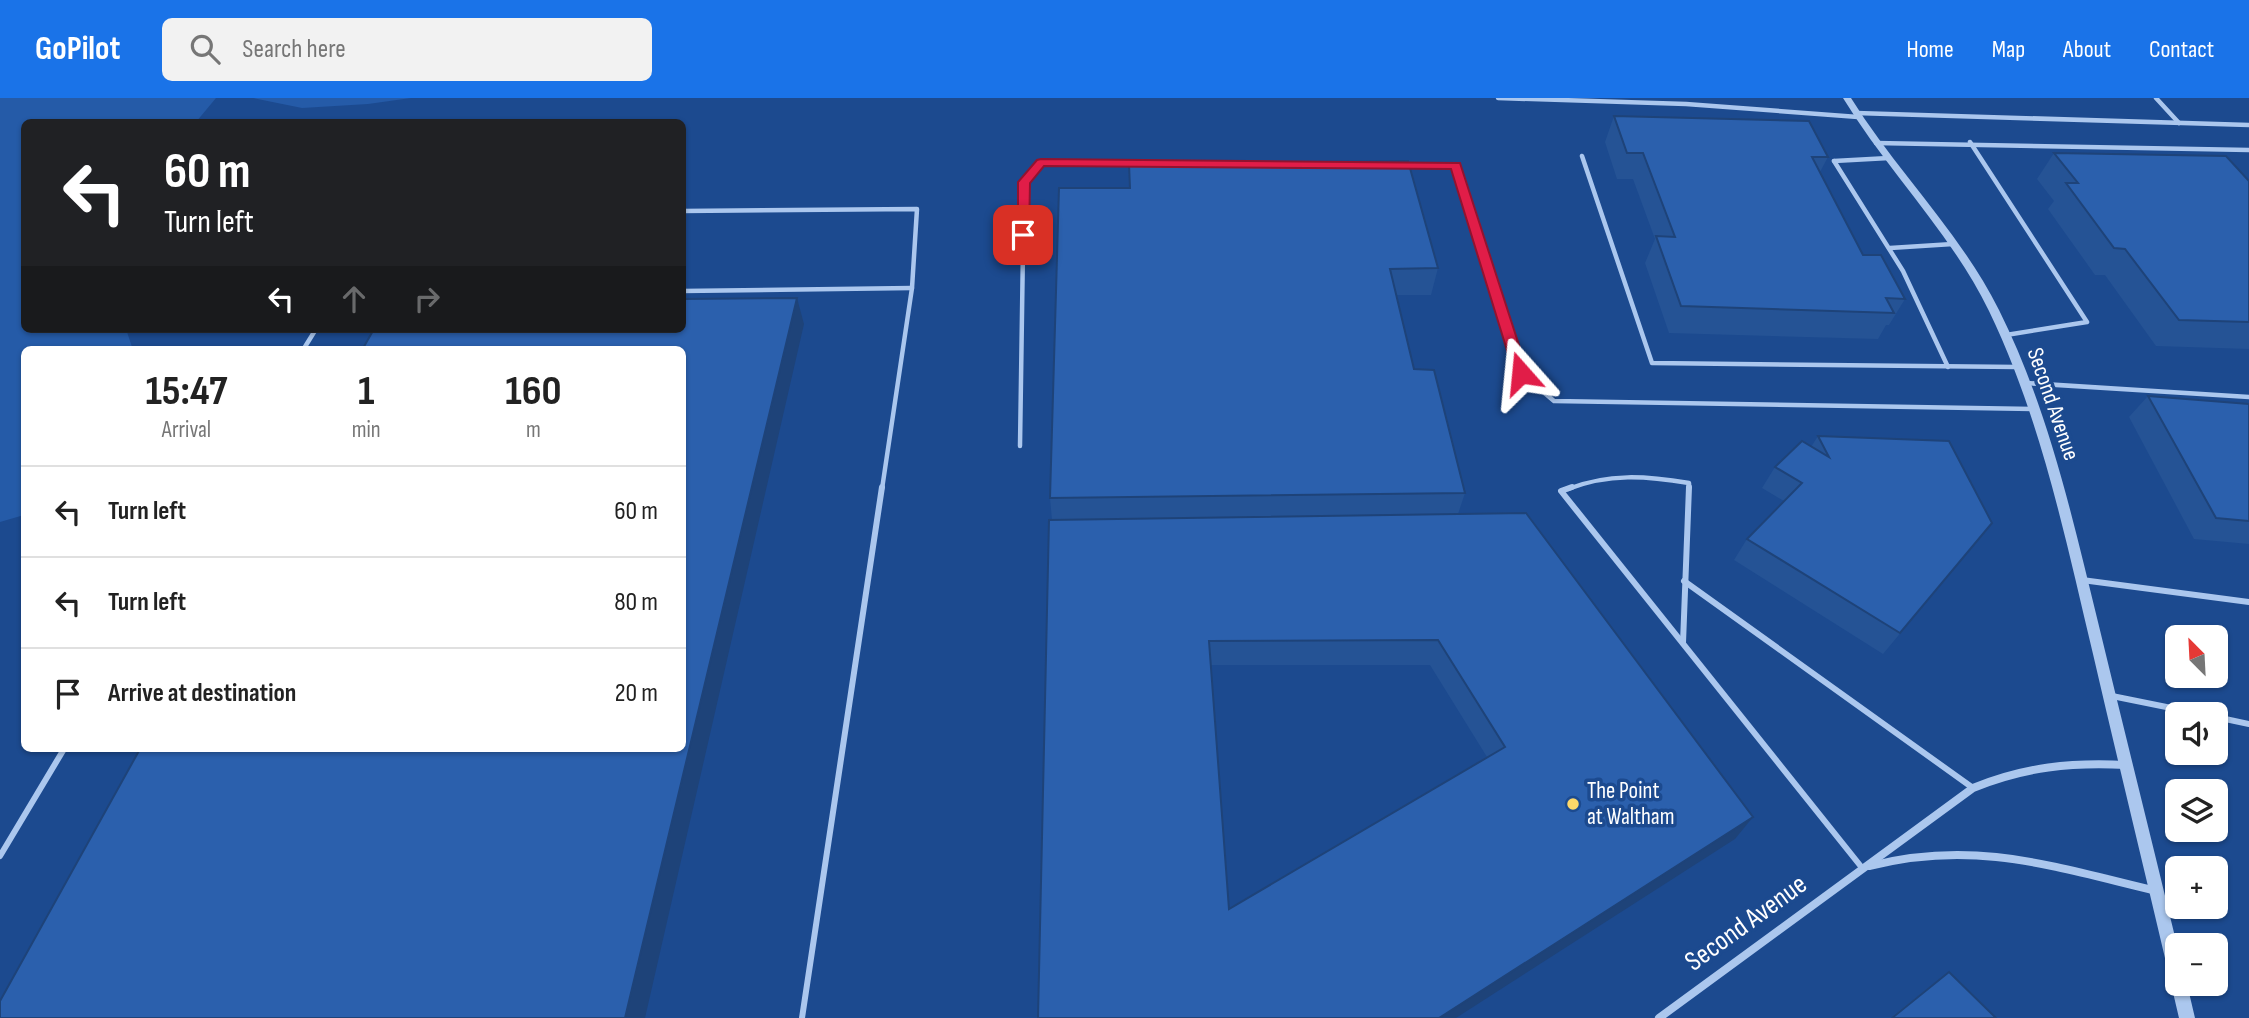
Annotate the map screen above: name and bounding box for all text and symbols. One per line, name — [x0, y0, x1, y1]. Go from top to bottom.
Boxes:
search box — [162, 18, 652, 81]
text: GoPilot — [35, 29, 120, 69]
icon: search — [186, 30, 224, 68]
text: Search here — [242, 34, 346, 65]
text: Home — [1906, 35, 1954, 64]
text: Map — [1992, 35, 2025, 64]
text: About — [2063, 35, 2111, 64]
text: Contact — [2149, 35, 2214, 64]
text: 60 m — [164, 143, 251, 202]
icon: left — [49, 147, 140, 238]
text: Turn left — [164, 203, 254, 242]
pin — [993, 205, 1053, 265]
icon: arrive — [1004, 216, 1042, 254]
icon: left — [262, 280, 300, 318]
icon: ahead — [335, 280, 373, 318]
icon: right — [408, 280, 446, 318]
position arrow — [1484, 336, 1558, 410]
street label: Second Avenue — [2021, 344, 2085, 464]
text: 15:47 — [146, 366, 227, 417]
text: 1 — [358, 366, 374, 417]
text: 160 — [505, 366, 561, 417]
text: Arrival — [162, 416, 211, 444]
text: min — [352, 416, 381, 444]
text: m — [526, 416, 541, 444]
icon: left — [49, 493, 87, 531]
text: Turn left — [108, 496, 186, 527]
text: 60 m — [614, 496, 658, 527]
icon: left — [49, 584, 87, 622]
text: Turn left — [108, 587, 186, 618]
text: 80 m — [614, 587, 658, 618]
north arrow — [2165, 625, 2228, 688]
map controls — [2165, 625, 2228, 996]
icon: arrive — [49, 675, 87, 713]
text: Arrive at destination — [108, 678, 296, 709]
text: 20 m — [615, 678, 658, 709]
button: sound — [2165, 702, 2228, 765]
place label: The Point at Waltham — [1587, 777, 1675, 831]
button: layers — [2165, 779, 2228, 842]
marker: The Point at Waltham — [1565, 796, 1581, 812]
button: + — [2165, 856, 2228, 919]
street label: Second Avenue — [1679, 868, 1813, 978]
button: − — [2165, 933, 2228, 996]

